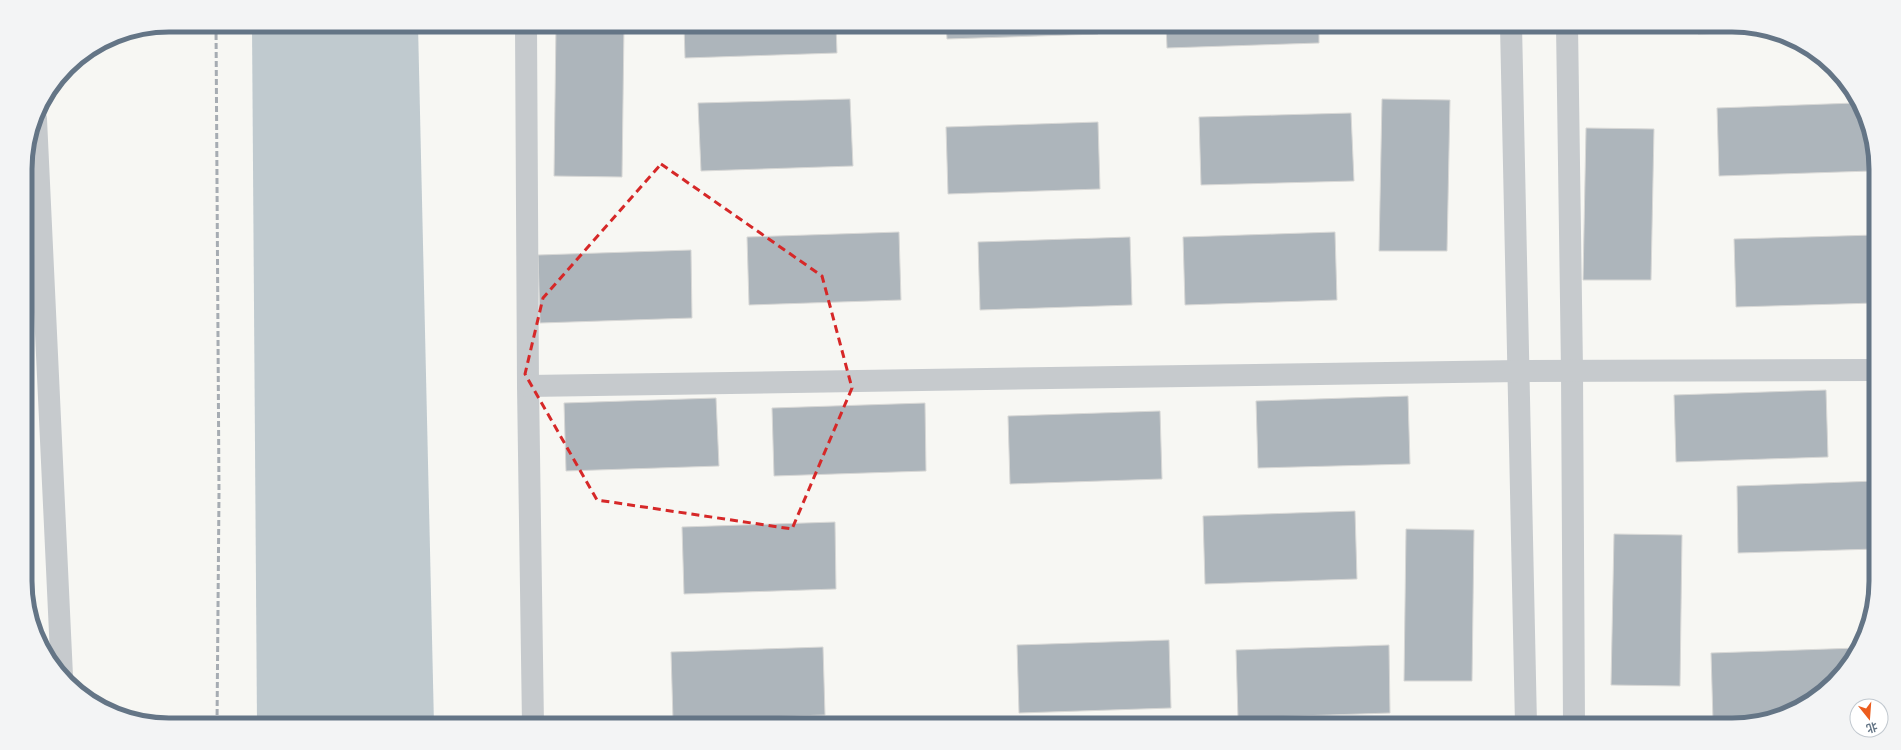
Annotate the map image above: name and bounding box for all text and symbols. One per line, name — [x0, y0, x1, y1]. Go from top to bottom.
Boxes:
north arrow — [1849, 698, 1889, 738]
text: 北 — [1865, 719, 1879, 735]

